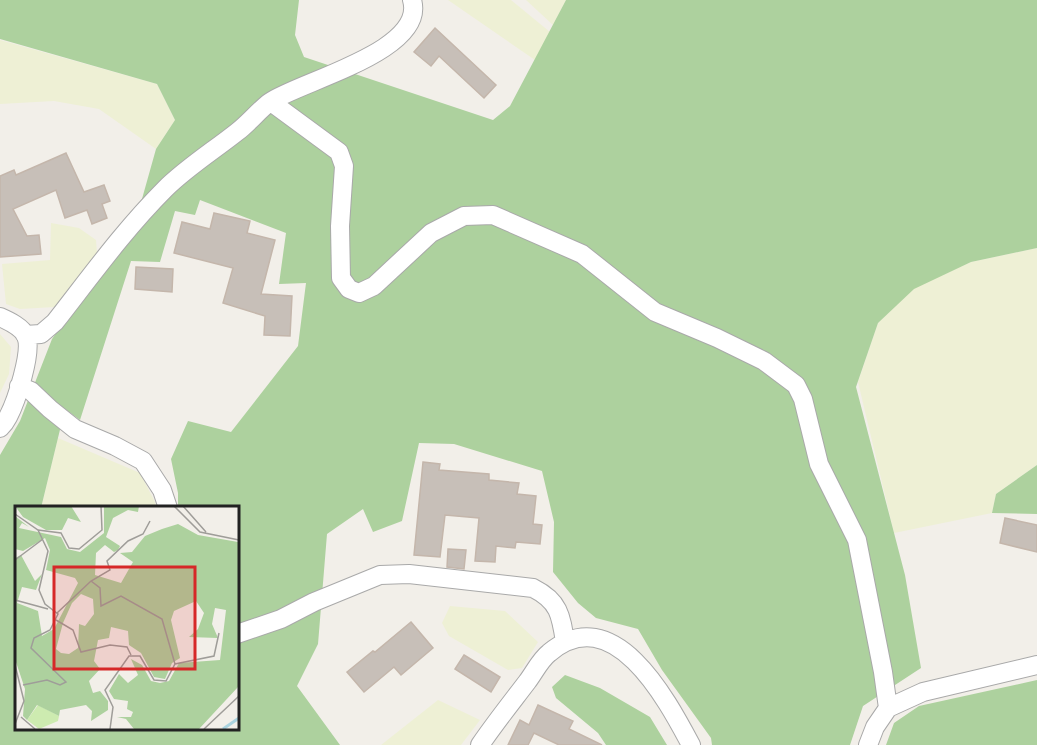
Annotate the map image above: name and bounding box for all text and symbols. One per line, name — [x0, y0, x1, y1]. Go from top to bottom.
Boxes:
inset map — [15, 506, 238, 730]

